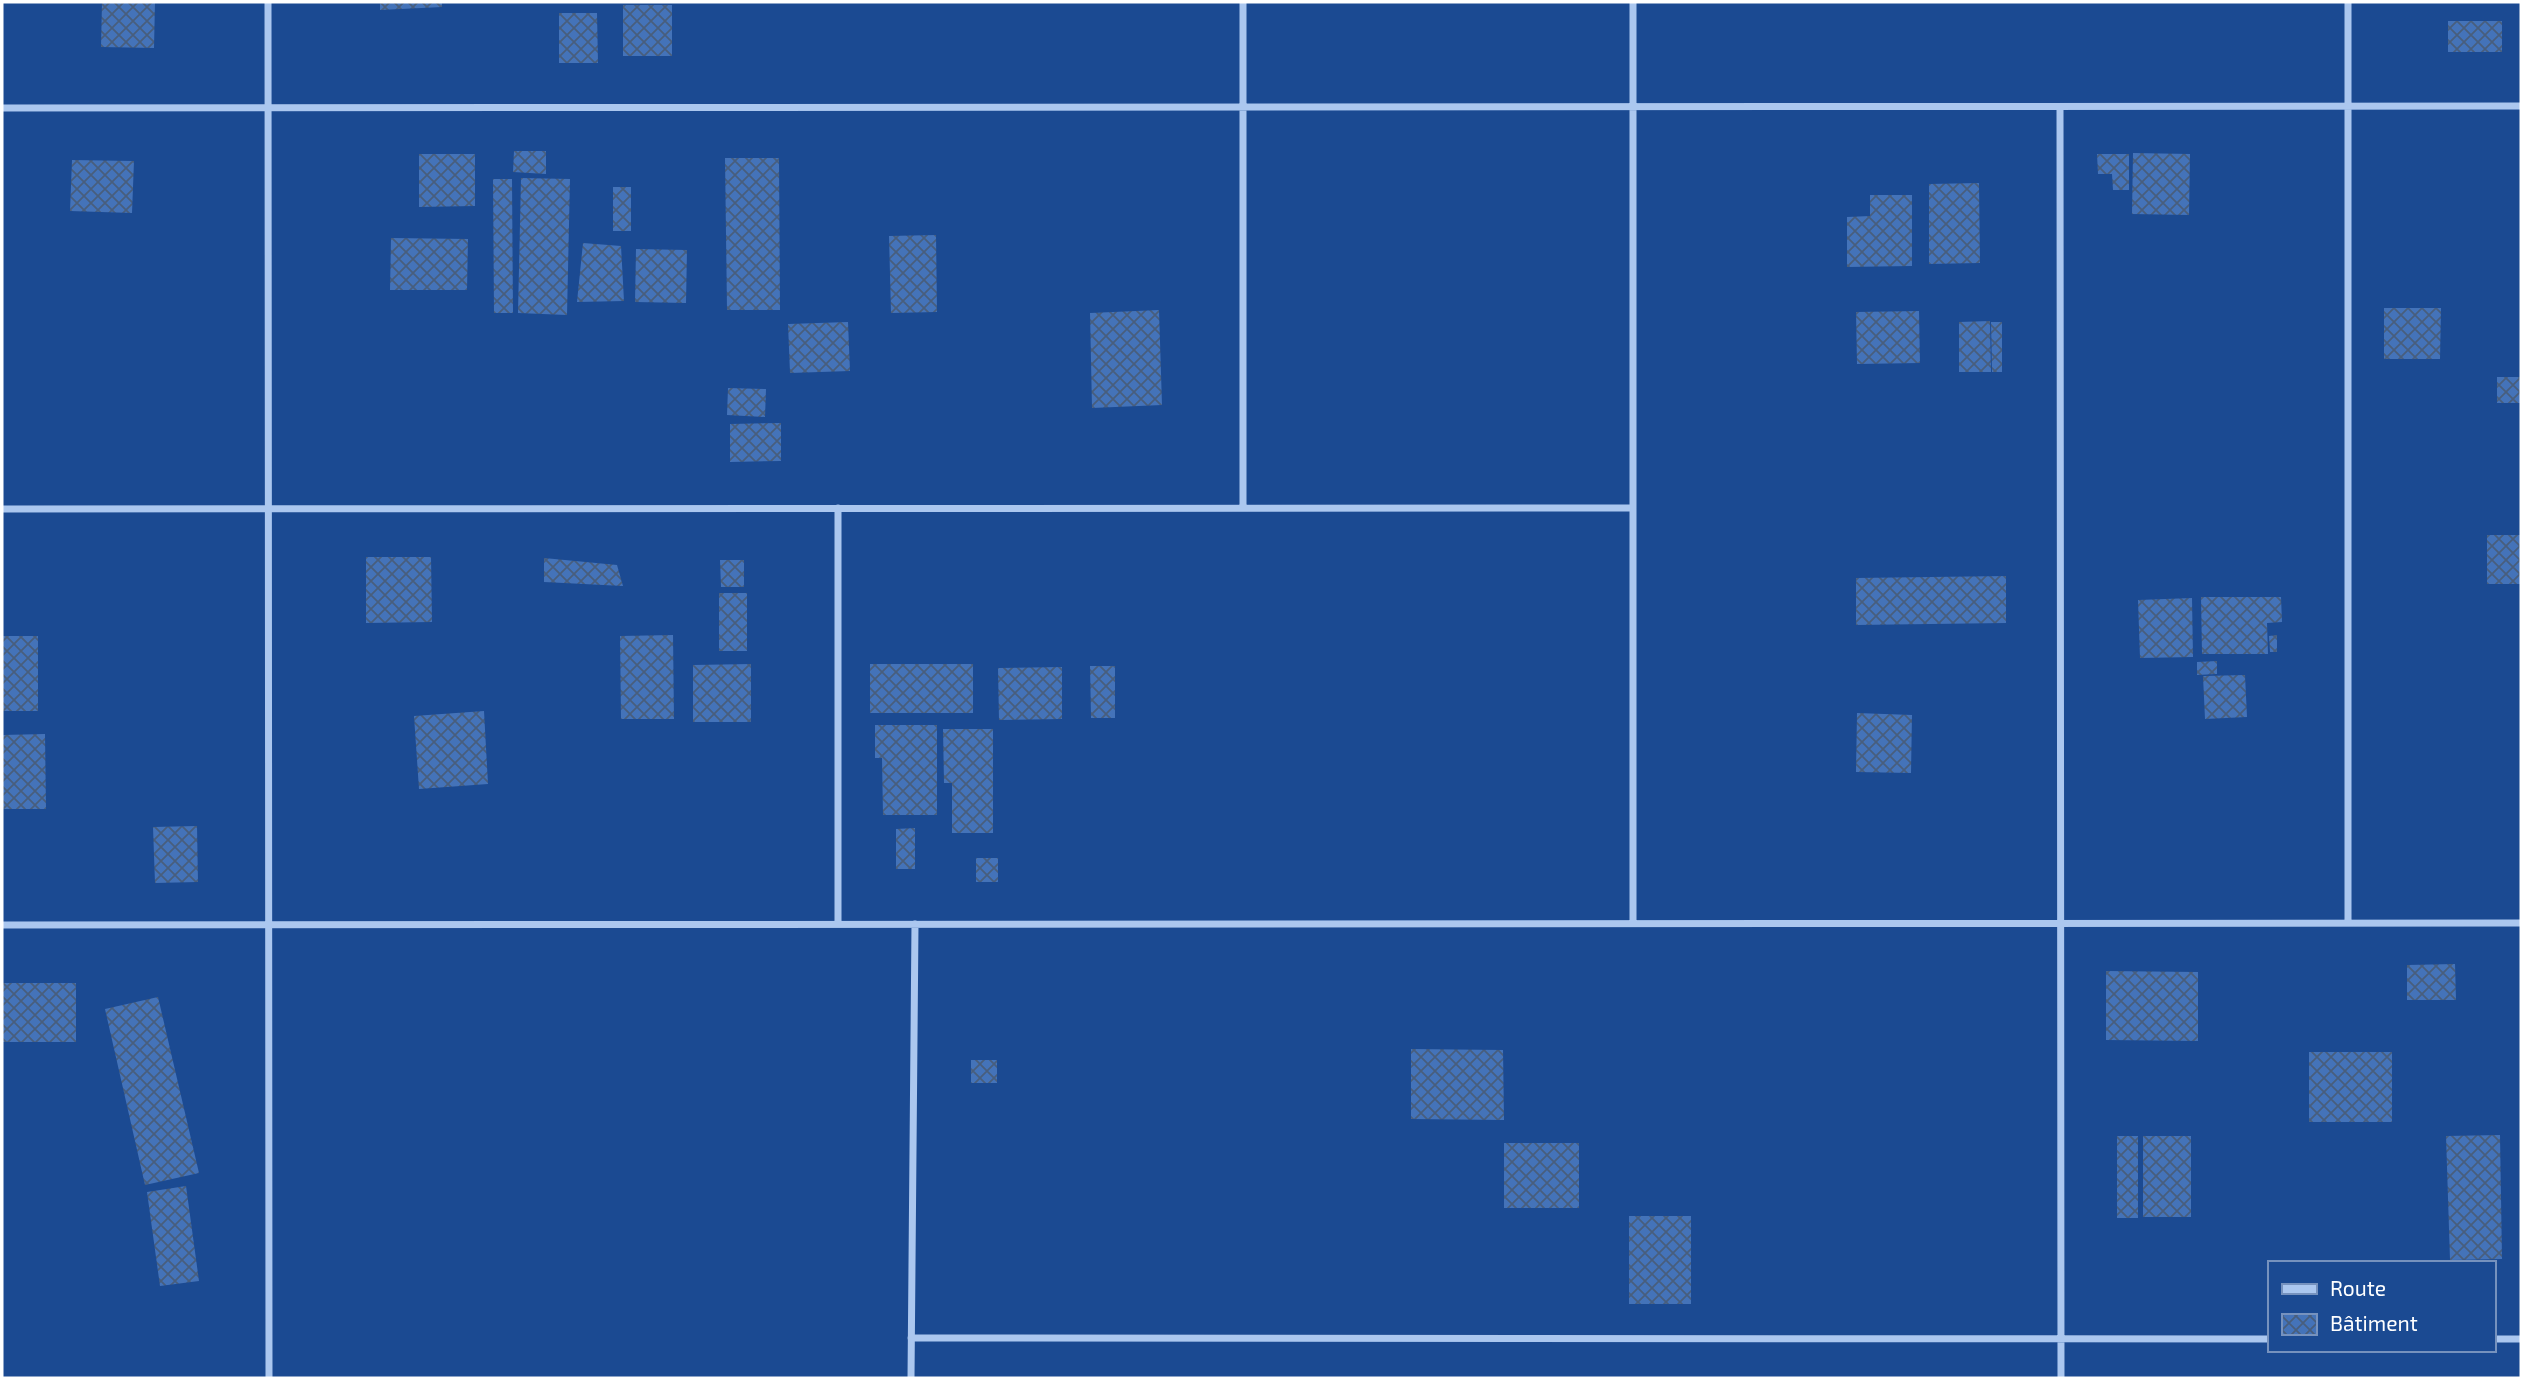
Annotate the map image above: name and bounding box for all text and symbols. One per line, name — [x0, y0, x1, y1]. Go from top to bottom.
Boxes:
legend — [2268, 1261, 2495, 1352]
text: Route — [2330, 1275, 2386, 1300]
text: Bâtiment — [2330, 1310, 2418, 1335]

